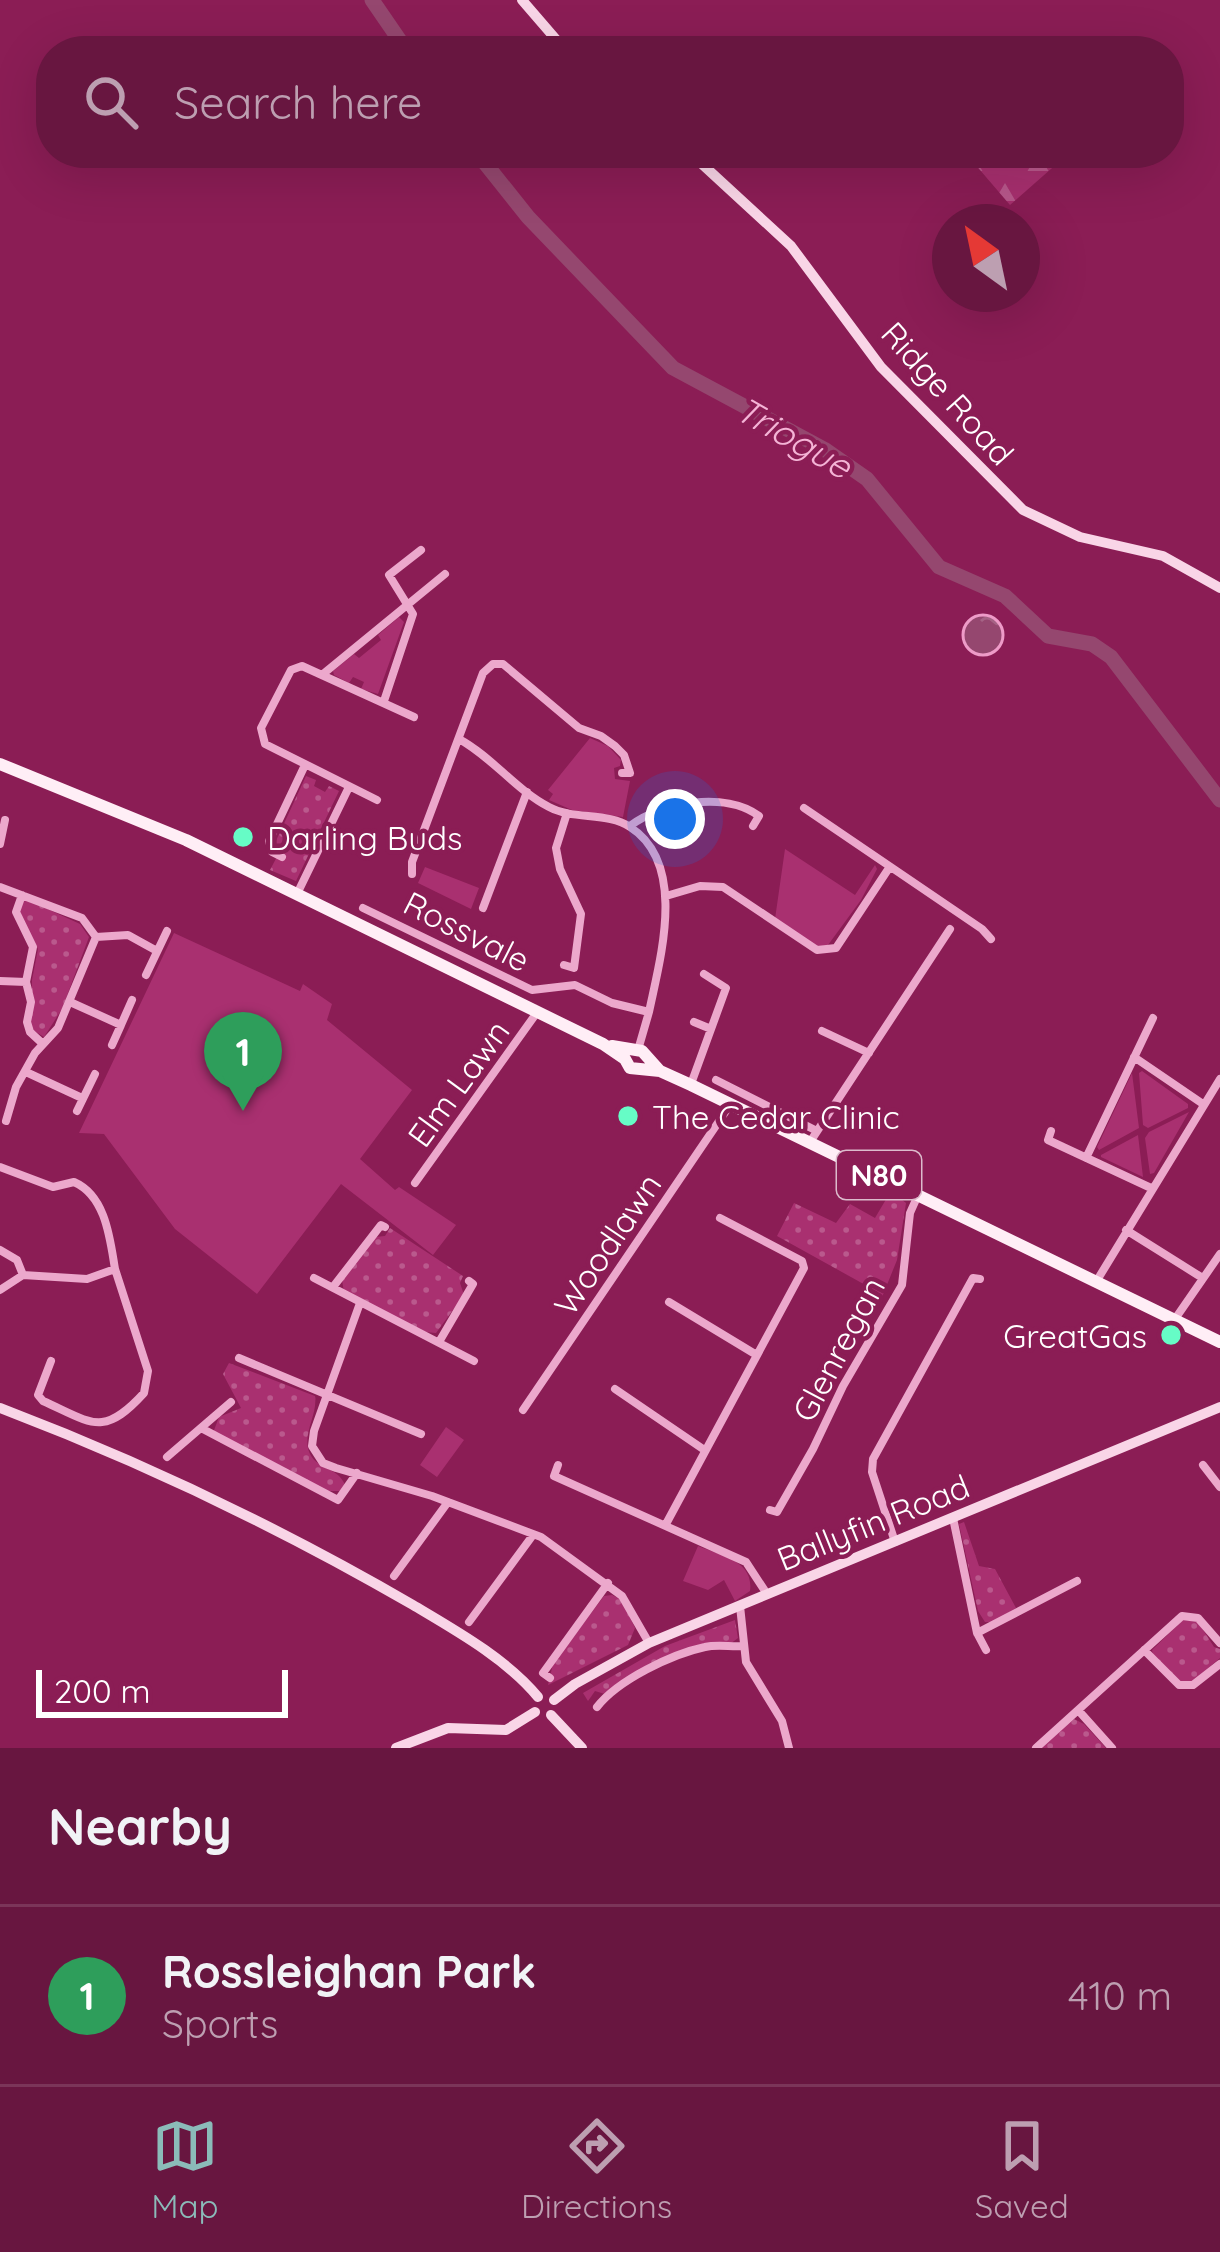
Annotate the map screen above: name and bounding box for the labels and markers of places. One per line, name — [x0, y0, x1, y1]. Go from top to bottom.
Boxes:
place label: Darling Buds — [267, 817, 463, 858]
marker: Darling Buds — [230, 824, 256, 850]
pin: 1 — [204, 1012, 282, 1111]
place label: The Cedar Clinic — [652, 1096, 900, 1137]
marker: The Cedar Clinic — [615, 1103, 641, 1129]
place label: GreatGas — [1003, 1315, 1147, 1356]
marker: GreatGas — [1158, 1322, 1184, 1348]

